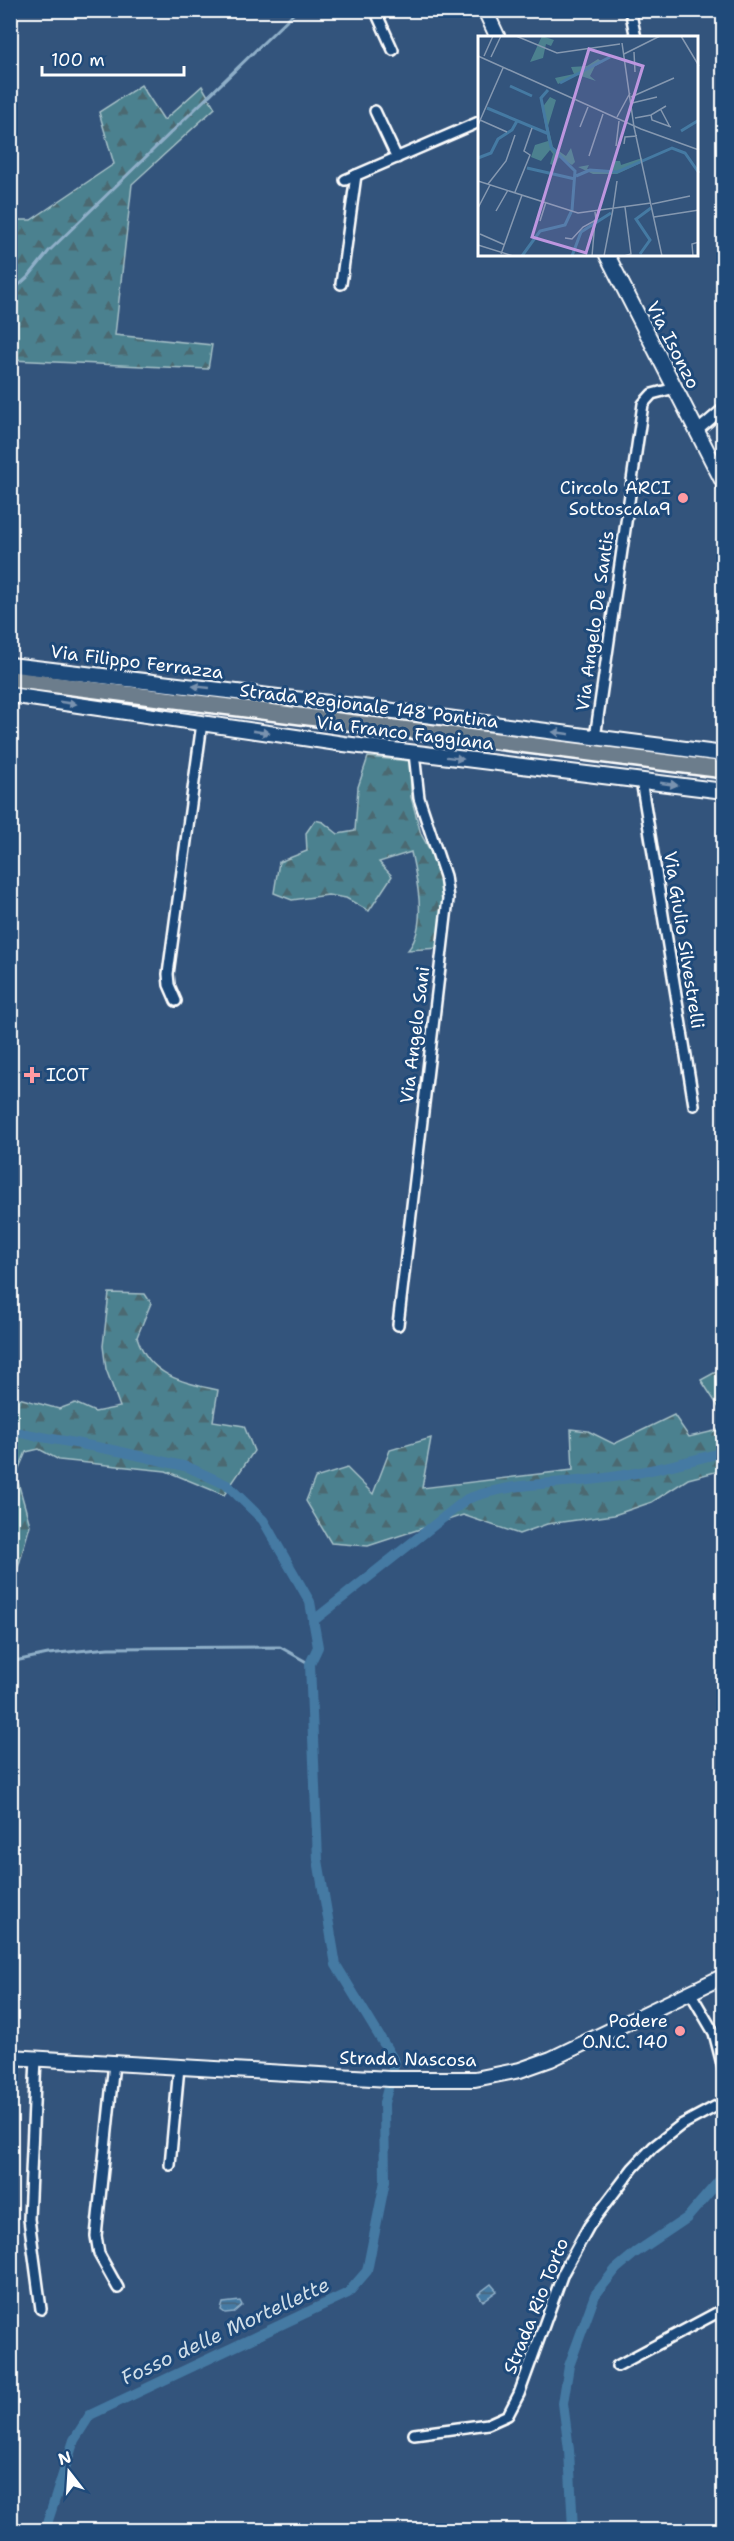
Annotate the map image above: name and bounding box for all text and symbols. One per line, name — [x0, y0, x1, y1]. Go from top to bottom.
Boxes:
inset map — [478, 36, 698, 256]
scale bar — [42, 39, 184, 77]
text: 100 m — [51, 48, 105, 72]
street label: Via Isonzo — [641, 297, 705, 393]
place label: Circolo ARCI Sottoscala9 — [560, 476, 671, 521]
marker: Circolo ARCI Sottoscala9 — [676, 491, 690, 505]
street label: Via Angelo De Santis — [570, 529, 620, 713]
street label: Via Filippo Ferrazza — [49, 639, 225, 685]
street label: Strada Regionale 148 Pontina — [238, 678, 500, 734]
one-way arrow — [192, 683, 211, 692]
one-way arrow — [59, 699, 78, 708]
street label: Via Franco Faggiana — [315, 710, 495, 756]
one-way arrow — [252, 728, 271, 737]
one-way arrow — [552, 728, 571, 737]
one-way arrow — [445, 753, 464, 762]
one-way arrow — [660, 779, 679, 788]
street label: Via Giulio Silvestrelli — [658, 850, 710, 1030]
street label: Via Angelo Sani — [395, 965, 435, 1105]
place label: ICOT — [46, 1063, 89, 1087]
marker: ICOT — [23, 1066, 41, 1084]
place label: Podere O.N.C. 140 — [582, 2009, 668, 2054]
marker: Podere O.N.C. 140 — [673, 2024, 687, 2038]
street label: Strada Nascosa — [339, 2046, 477, 2072]
street label: Strada Rio Torto — [498, 2234, 574, 2378]
water label: Fosso delle Mortellette — [117, 2271, 333, 2391]
north arrow — [39, 2442, 99, 2502]
text: N — [56, 2446, 74, 2470]

